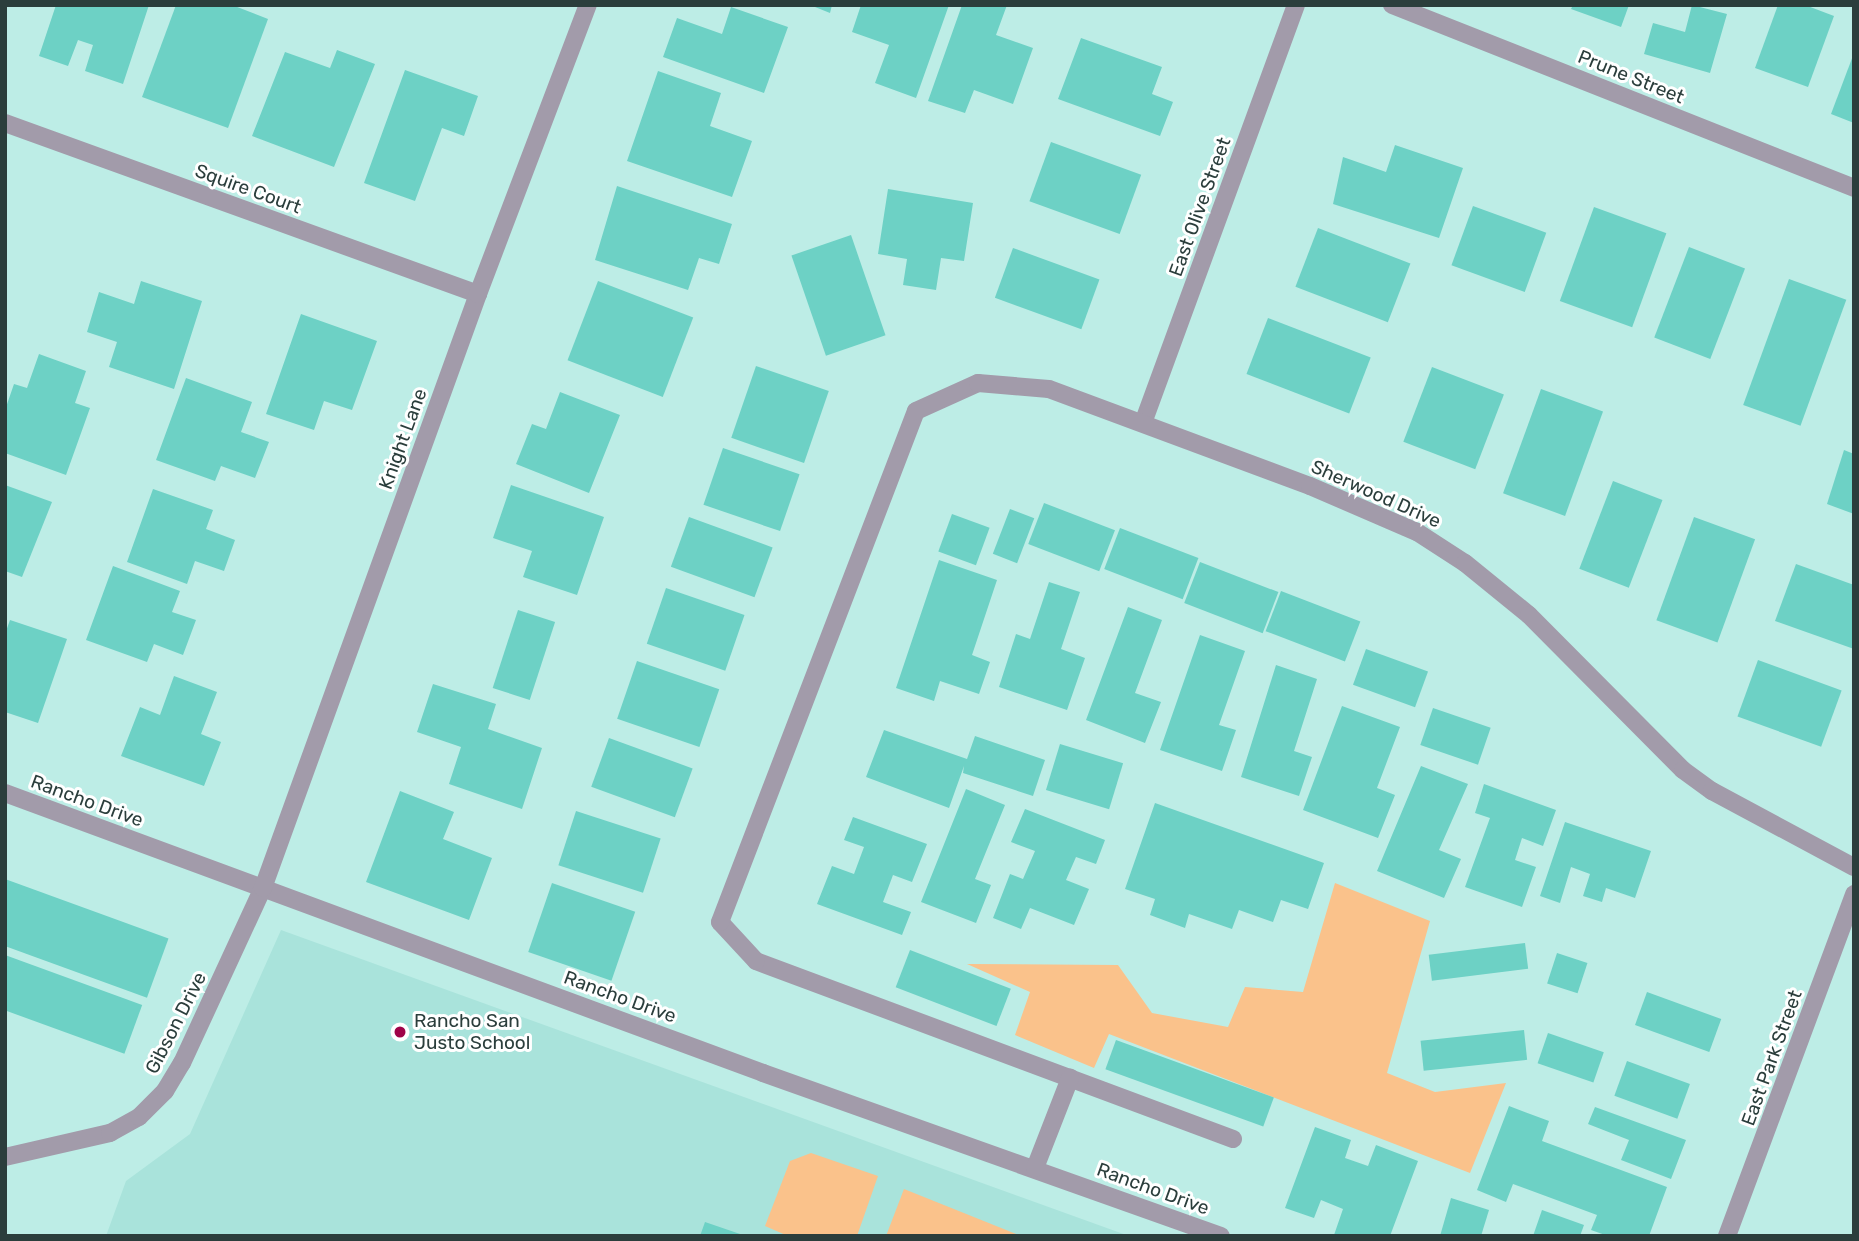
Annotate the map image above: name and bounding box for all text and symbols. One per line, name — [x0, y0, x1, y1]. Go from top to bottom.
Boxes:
street label: Prune Street — [1575, 45, 1687, 109]
street label: East Olive Street — [1164, 134, 1236, 280]
street label: Squire Court — [192, 159, 304, 219]
street label: Knight Lane — [374, 385, 432, 493]
street label: Sherwood Drive — [1308, 455, 1444, 533]
street label: Rancho Drive — [28, 770, 146, 832]
street label: Rancho Drive — [561, 966, 679, 1028]
street label: Gibson Drive — [141, 968, 211, 1078]
street label: East Park Street — [1737, 987, 1807, 1129]
place label: Rancho San Justo School — [414, 1010, 530, 1054]
marker: Rancho San Justo School — [392, 1024, 408, 1040]
street label: Rancho Drive — [1094, 1158, 1212, 1220]

